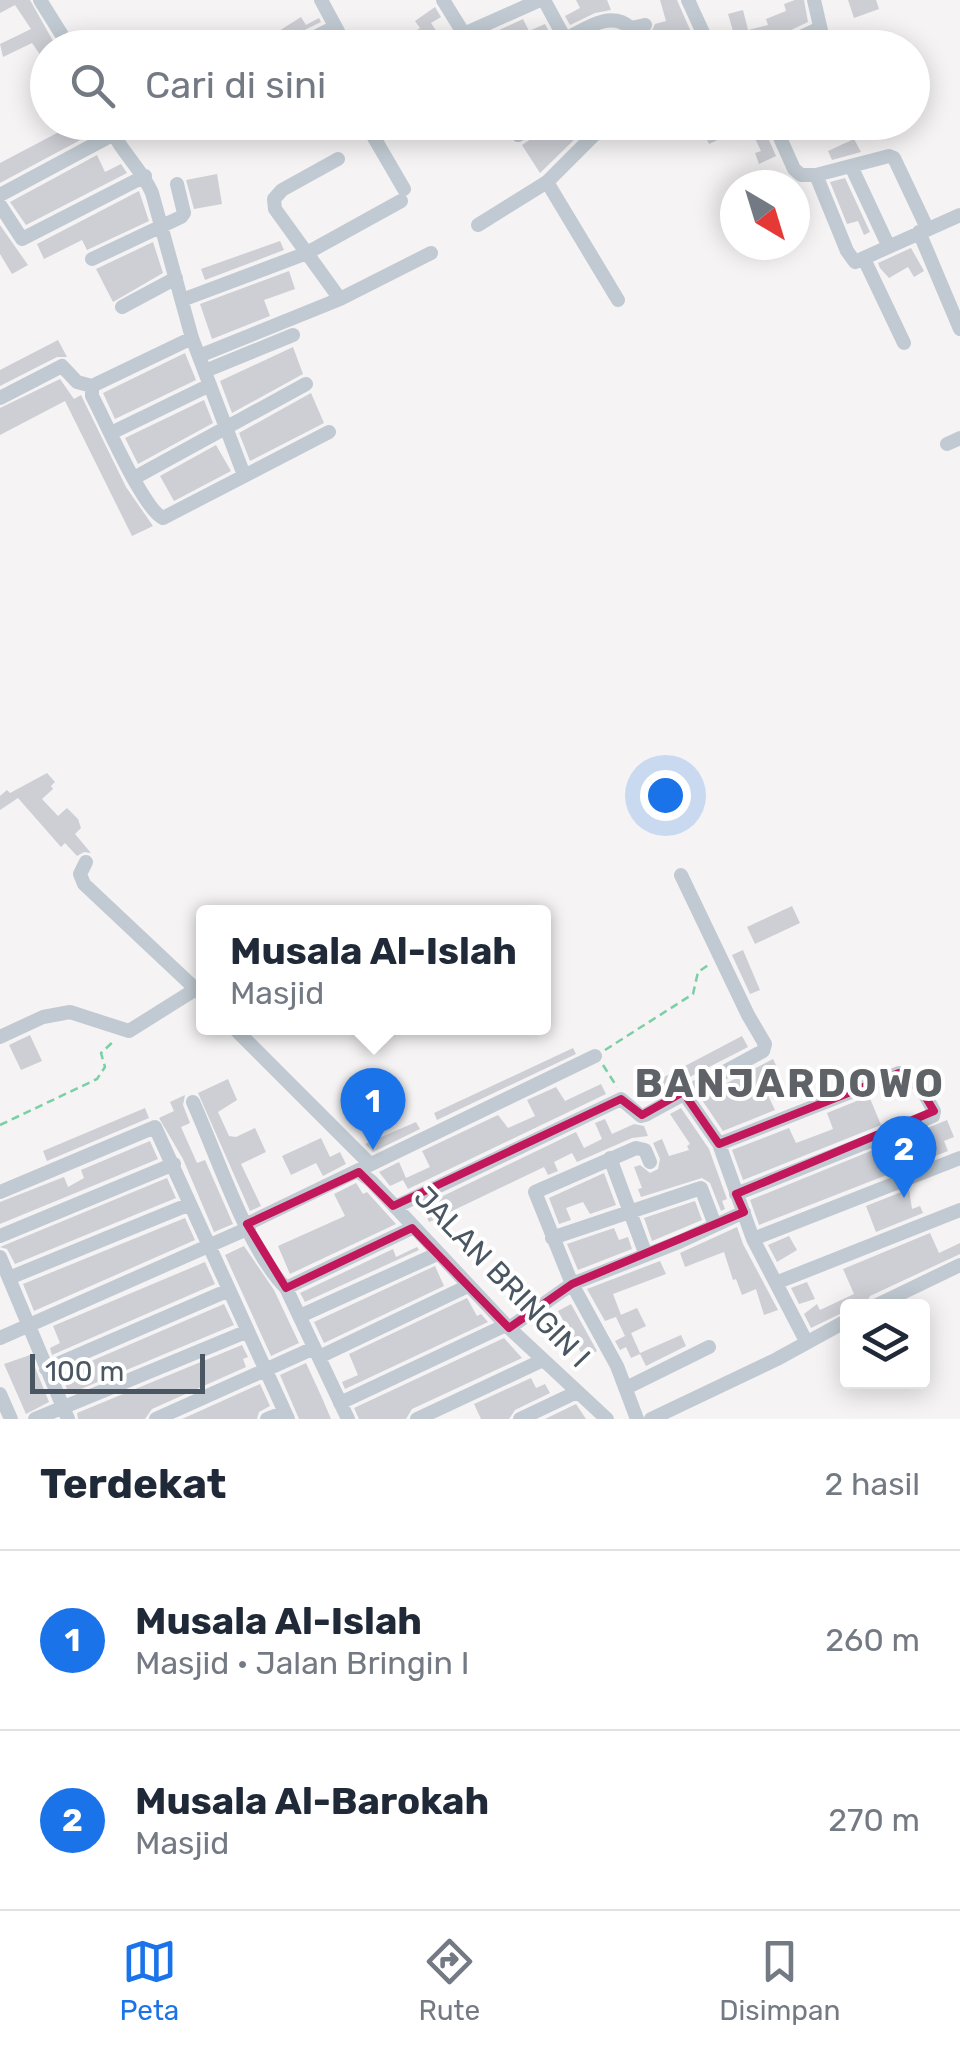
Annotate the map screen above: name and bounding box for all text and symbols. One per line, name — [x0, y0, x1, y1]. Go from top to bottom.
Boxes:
search box — [30, 30, 930, 140]
icon: search — [65, 58, 120, 113]
text: Cari di sini — [145, 62, 326, 108]
north arrow — [720, 170, 810, 260]
your location — [640, 770, 691, 821]
popup — [196, 905, 551, 1035]
text: Musala Al-Islah — [230, 928, 517, 974]
text: Masjid — [230, 974, 324, 1012]
district label: BANJARDOWO — [635, 1060, 945, 1107]
pin: 1 — [340, 1068, 406, 1150]
pin: 2 — [872, 1116, 936, 1198]
street label: JALAN BRINGIN I — [407, 1179, 597, 1375]
map controls — [840, 1299, 930, 1389]
button: layers — [840, 1299, 930, 1389]
scale bar — [30, 1349, 205, 1394]
text: 100 m — [45, 1355, 124, 1388]
text: Terdekat — [40, 1459, 226, 1509]
text: 2 hasil — [824, 1465, 920, 1503]
text: Musala Al-Islah — [135, 1598, 422, 1644]
text: 1 — [65, 1621, 80, 1659]
text: 260 m — [825, 1621, 920, 1659]
text: Masjid · Jalan Bringin I — [135, 1644, 470, 1682]
text: Musala Al-Barokah — [135, 1778, 489, 1824]
text: 2 — [62, 1801, 83, 1839]
text: 270 m — [828, 1801, 920, 1839]
text: Masjid — [135, 1824, 229, 1862]
tab: Peta — [120, 1934, 179, 2027]
tab: Rute — [418, 1934, 480, 2027]
tab: Disimpan — [719, 1934, 840, 2027]

